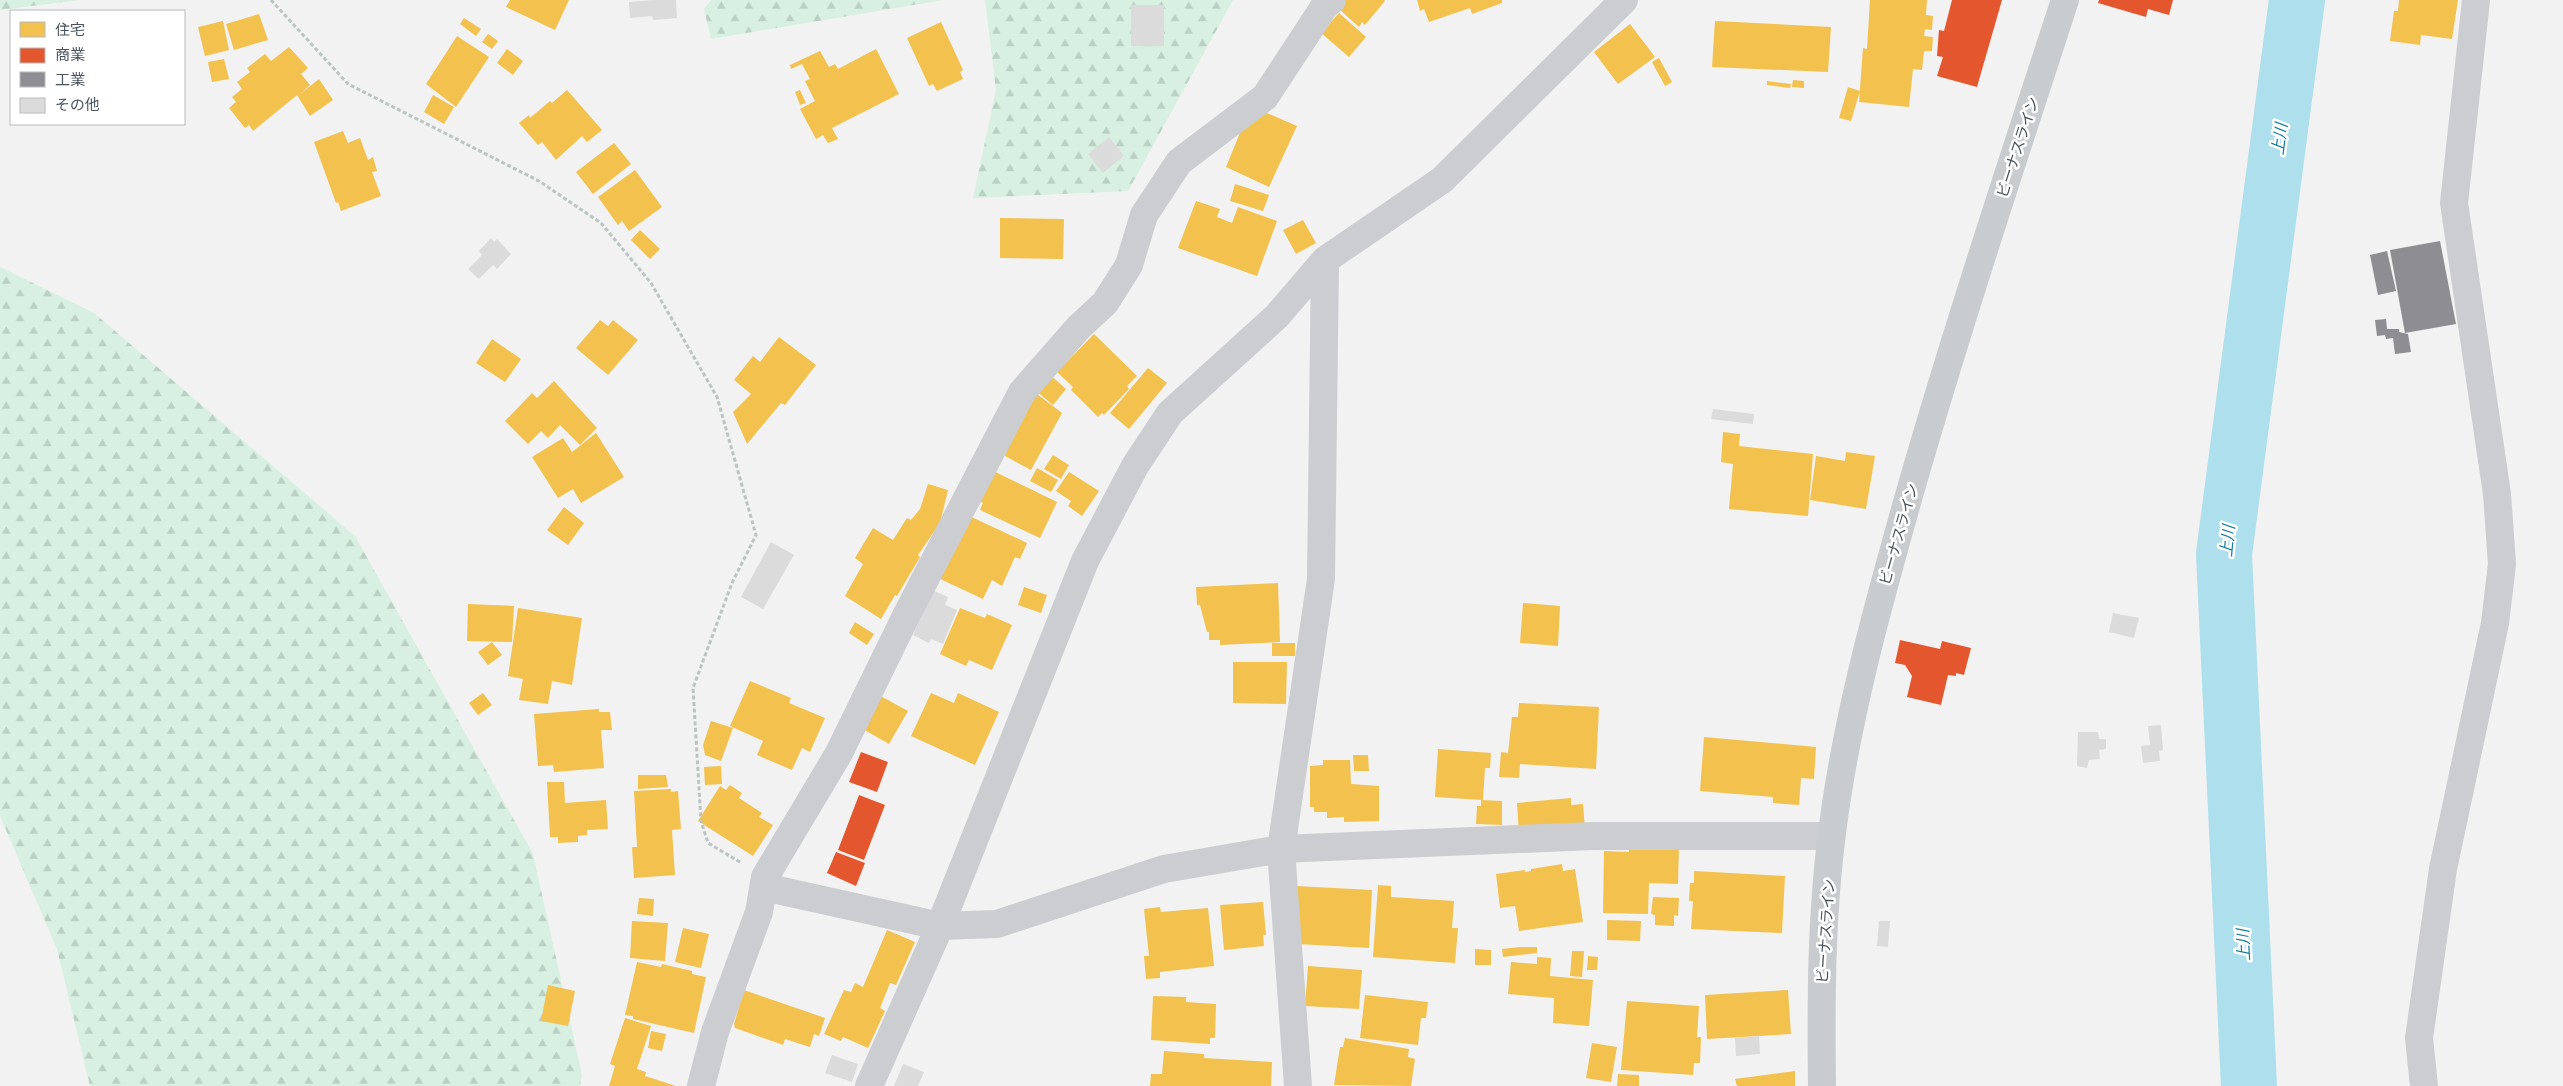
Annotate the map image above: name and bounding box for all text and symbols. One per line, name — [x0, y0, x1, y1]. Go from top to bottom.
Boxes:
legend — [10, 10, 185, 125]
text: 住宅 — [55, 19, 85, 39]
text: 商業 — [55, 44, 85, 64]
text: 工業 — [55, 69, 85, 89]
text: その他 — [55, 94, 100, 114]
street label: ビーナスライン — [1991, 94, 2043, 200]
water label: 上川 — [2266, 120, 2292, 156]
street label: ビーナスライン — [1874, 481, 1922, 587]
water label: 上川 — [2215, 522, 2240, 558]
street label: ビーナスライン — [1811, 878, 1839, 984]
water label: 上川 — [2231, 926, 2255, 962]

